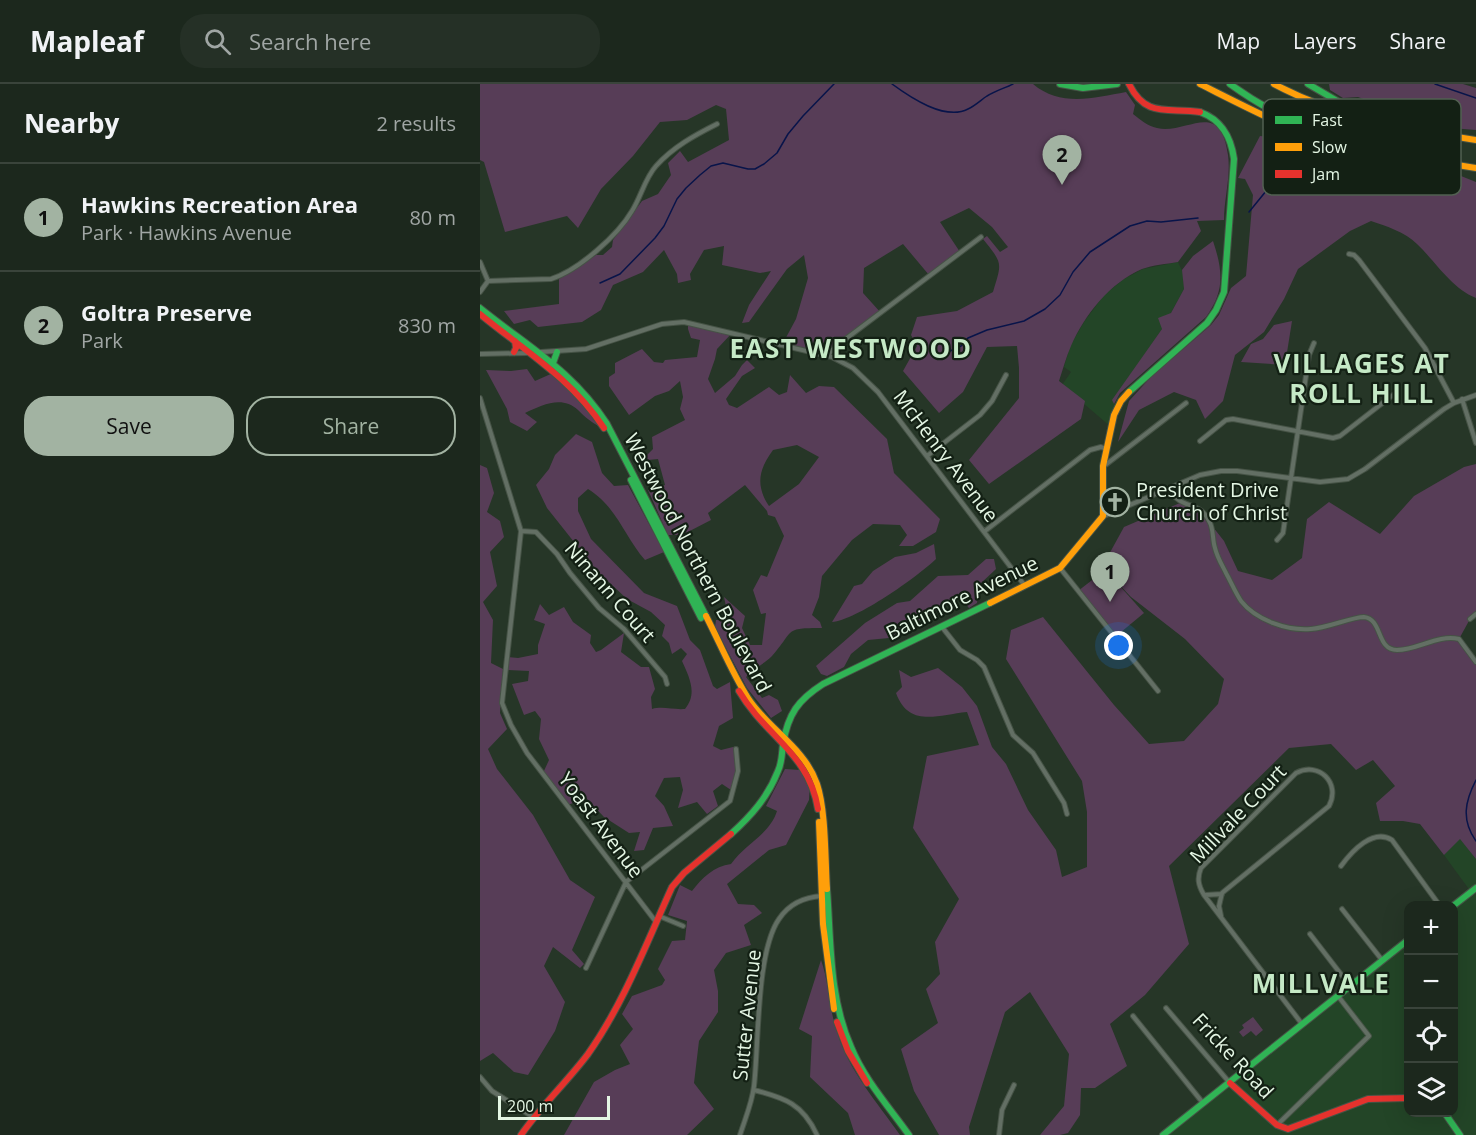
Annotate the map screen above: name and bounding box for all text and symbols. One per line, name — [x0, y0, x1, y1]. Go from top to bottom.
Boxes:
search box — [180, 14, 600, 68]
text: Mapleaf — [30, 22, 144, 60]
icon: search — [201, 25, 234, 58]
text: Search here — [249, 26, 371, 56]
text: Map — [1217, 27, 1260, 55]
text: Layers — [1293, 27, 1357, 55]
text: Share — [1390, 27, 1446, 55]
legend — [1263, 99, 1461, 195]
text: Nearby — [24, 105, 119, 141]
text: Fast — [1312, 109, 1343, 131]
text: 2 results — [376, 110, 456, 137]
pin: 2 — [1042, 135, 1082, 185]
text: Slow — [1312, 136, 1347, 158]
text: Jam — [1310, 163, 1340, 185]
text: Hawkins Recreation Area — [81, 189, 358, 219]
text: 1 — [38, 204, 49, 231]
text: 80 m — [409, 204, 456, 231]
text: Park · Hawkins Avenue — [81, 219, 292, 246]
text: Goltra Preserve — [81, 297, 252, 327]
text: 2 — [38, 312, 49, 339]
text: 830 m — [398, 312, 456, 339]
text: Park — [81, 327, 123, 354]
district label: EAST WESTWOOD — [730, 330, 972, 366]
district label: VILLAGES AT ROLL HILL — [1274, 345, 1450, 411]
street label: McHenry Avenue — [888, 384, 1005, 527]
button: Save — [24, 396, 234, 456]
button: Share — [246, 396, 456, 456]
street label: Westwood Northern Boulevard — [618, 428, 778, 697]
place label: President Drive Church of Christ — [1136, 476, 1287, 526]
church icon: President Drive Church of Christ — [1099, 486, 1131, 518]
street label: Ninann Court — [559, 535, 662, 648]
street label: Baltimore Avenue — [881, 549, 1042, 646]
pin: 1 — [1090, 552, 1130, 602]
your location — [1104, 631, 1133, 660]
street label: Millvale Court — [1183, 758, 1292, 869]
street label: Yoast Avenue — [553, 766, 650, 883]
map controls — [1404, 901, 1458, 1117]
button: + — [1404, 901, 1458, 955]
street label: Sutter Avenue — [726, 948, 767, 1082]
button: − — [1404, 955, 1458, 1009]
district label: MILLVALE — [1252, 965, 1390, 1001]
street label: Fricke Road — [1187, 1007, 1280, 1104]
button: locate — [1404, 1009, 1458, 1063]
button: layers — [1404, 1063, 1458, 1117]
scale bar — [498, 1093, 610, 1120]
text: 200 m — [507, 1095, 553, 1117]

